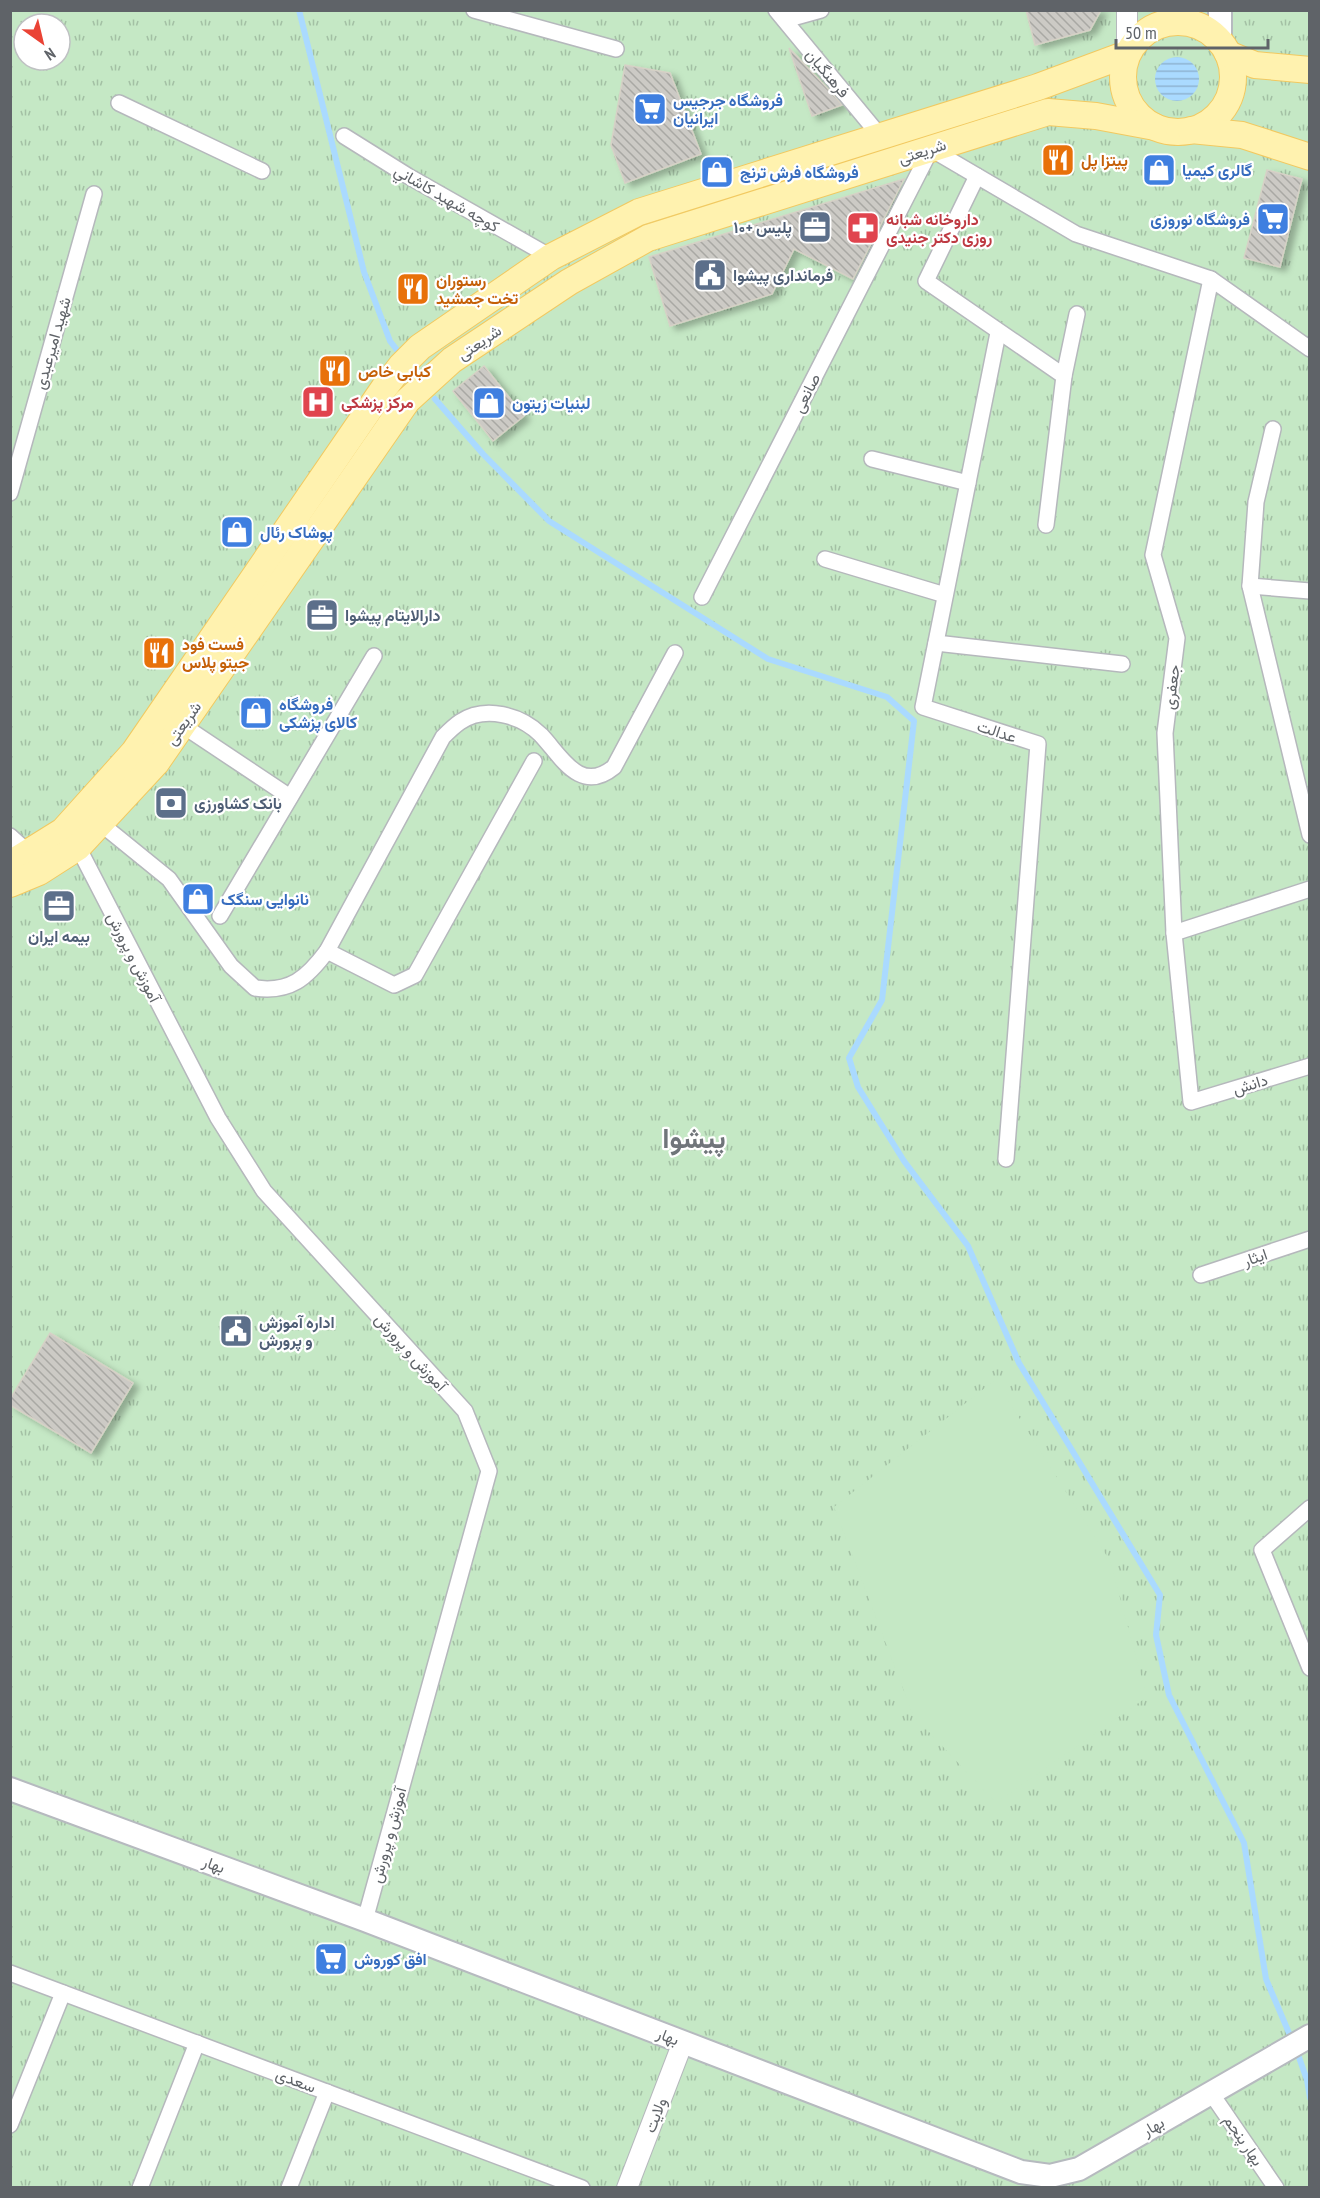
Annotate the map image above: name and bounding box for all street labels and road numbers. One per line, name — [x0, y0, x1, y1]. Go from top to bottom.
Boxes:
street label: فرهنگیان — [801, 44, 854, 102]
street label: شریعتی — [896, 134, 949, 169]
street label: كوچه شهيد كاشاني — [389, 160, 503, 240]
street label: شهید امیرعبدی — [29, 294, 76, 392]
street label: شریعتی — [453, 320, 505, 365]
street label: صانعی — [788, 370, 825, 417]
street label: جعفری — [1158, 663, 1185, 711]
street label: شریعتی — [161, 697, 206, 749]
street label: عدالت — [975, 715, 1019, 747]
street label: آموزش و پرورش — [101, 909, 166, 1007]
street label: دانش — [1230, 1069, 1270, 1100]
street label: ایثار — [1239, 1244, 1270, 1272]
street label: آموزش و پرورش — [369, 1309, 452, 1397]
street label: آموزش و پرورش — [366, 1784, 413, 1885]
street label: بهار — [199, 1850, 228, 1878]
street label: بهار — [653, 2022, 682, 2050]
street label: سعدی — [273, 2063, 319, 2098]
street label: ولایت — [639, 2095, 672, 2136]
street label: بهار پنجم — [1218, 2111, 1268, 2170]
street label: بهار — [1137, 2112, 1168, 2142]

